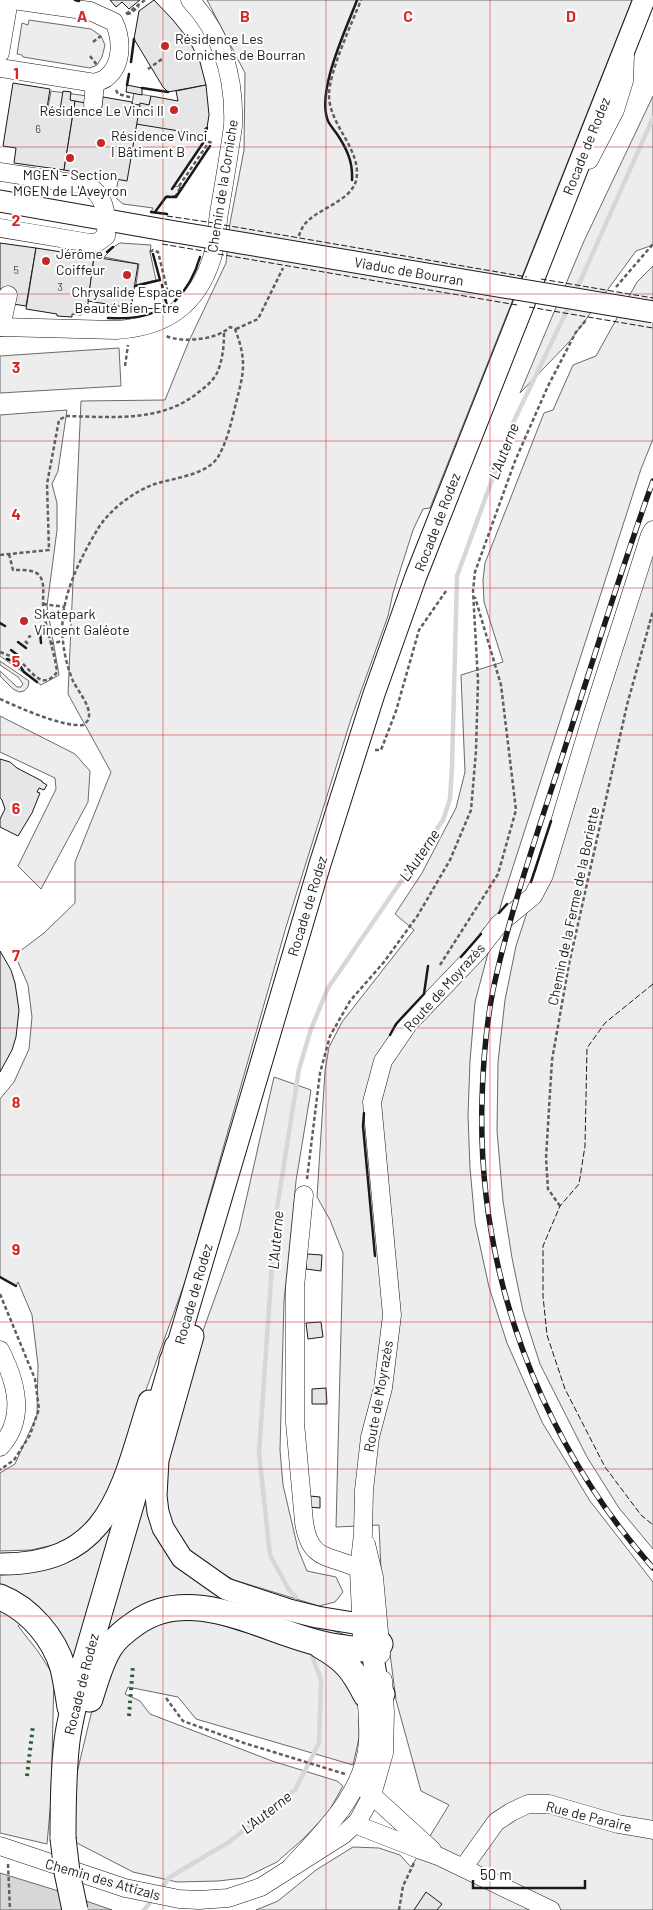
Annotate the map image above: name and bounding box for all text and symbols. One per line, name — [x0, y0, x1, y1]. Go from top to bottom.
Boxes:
text: A — [77, 6, 88, 25]
text: B — [240, 6, 250, 25]
text: C — [403, 6, 413, 25]
text: D — [566, 6, 576, 25]
place label: Résidence Les Corniches de Bourran — [175, 30, 306, 63]
marker: Résidence Les Corniches de Bourran — [159, 40, 171, 52]
text: 1 — [13, 63, 19, 82]
street label: Rocade de Rodez — [559, 95, 613, 197]
place label: Résidence Le Vinci II — [39, 102, 164, 119]
marker: Résidence Le Vinci II — [168, 104, 180, 116]
street label: Chemin de la Corniche — [203, 118, 241, 254]
house number: 6 — [35, 122, 41, 135]
place label: Résidence Vinci I Bâtiment B — [111, 127, 207, 160]
marker: Résidence Vinci I Bâtiment B — [95, 137, 107, 149]
marker: MGEN - Section MGEN de L'Aveyron — [64, 152, 76, 164]
place label: MGEN - Section MGEN de L'Aveyron — [13, 166, 127, 199]
text: 2 — [12, 210, 21, 229]
place label: Jérôme Coiffeur — [56, 245, 105, 278]
street label: Viaduc de Bourran — [353, 253, 465, 289]
marker: Jérôme Coiffeur — [40, 255, 52, 267]
house number: 5 — [13, 263, 19, 276]
marker: Chrysalide Espace Beauté Bien-Etre — [121, 269, 133, 281]
house number: 3 — [57, 280, 63, 293]
place label: Chrysalide Espace Beauté Bien-Etre — [72, 283, 182, 316]
text: 3 — [12, 357, 20, 376]
water label: L'Auterne — [484, 420, 522, 482]
street label: Rocade de Rodez — [410, 470, 464, 574]
text: 4 — [11, 504, 21, 523]
place label: Skatepark Vincent Galéote — [34, 605, 130, 638]
marker: Skatepark Vincent Galéote — [18, 615, 30, 627]
text: 5 — [12, 651, 21, 670]
text: 6 — [12, 798, 21, 817]
street label: Chemin de la Ferme de la Boriette — [544, 805, 602, 1007]
water label: L'Auterne — [395, 825, 443, 884]
street label: Rocade de Rodez — [284, 854, 330, 958]
street label: Route de Moyrazès — [400, 939, 488, 1035]
text: 7 — [12, 945, 20, 964]
text: 8 — [12, 1092, 21, 1111]
water label: L'Auterne — [263, 1210, 287, 1270]
text: 9 — [12, 1239, 20, 1258]
street label: Rocade de Rodez — [171, 1242, 215, 1346]
street label: Route de Moyrazès — [360, 1339, 396, 1453]
street label: Rocade de Rodez — [60, 1632, 102, 1736]
water label: L'Auterne — [237, 1787, 295, 1837]
street label: Rue de Paraire — [544, 1797, 634, 1835]
street label: Chemin des Attizals — [44, 1854, 163, 1904]
scale bar — [473, 1858, 586, 1890]
text: 50 m — [480, 1865, 512, 1883]

